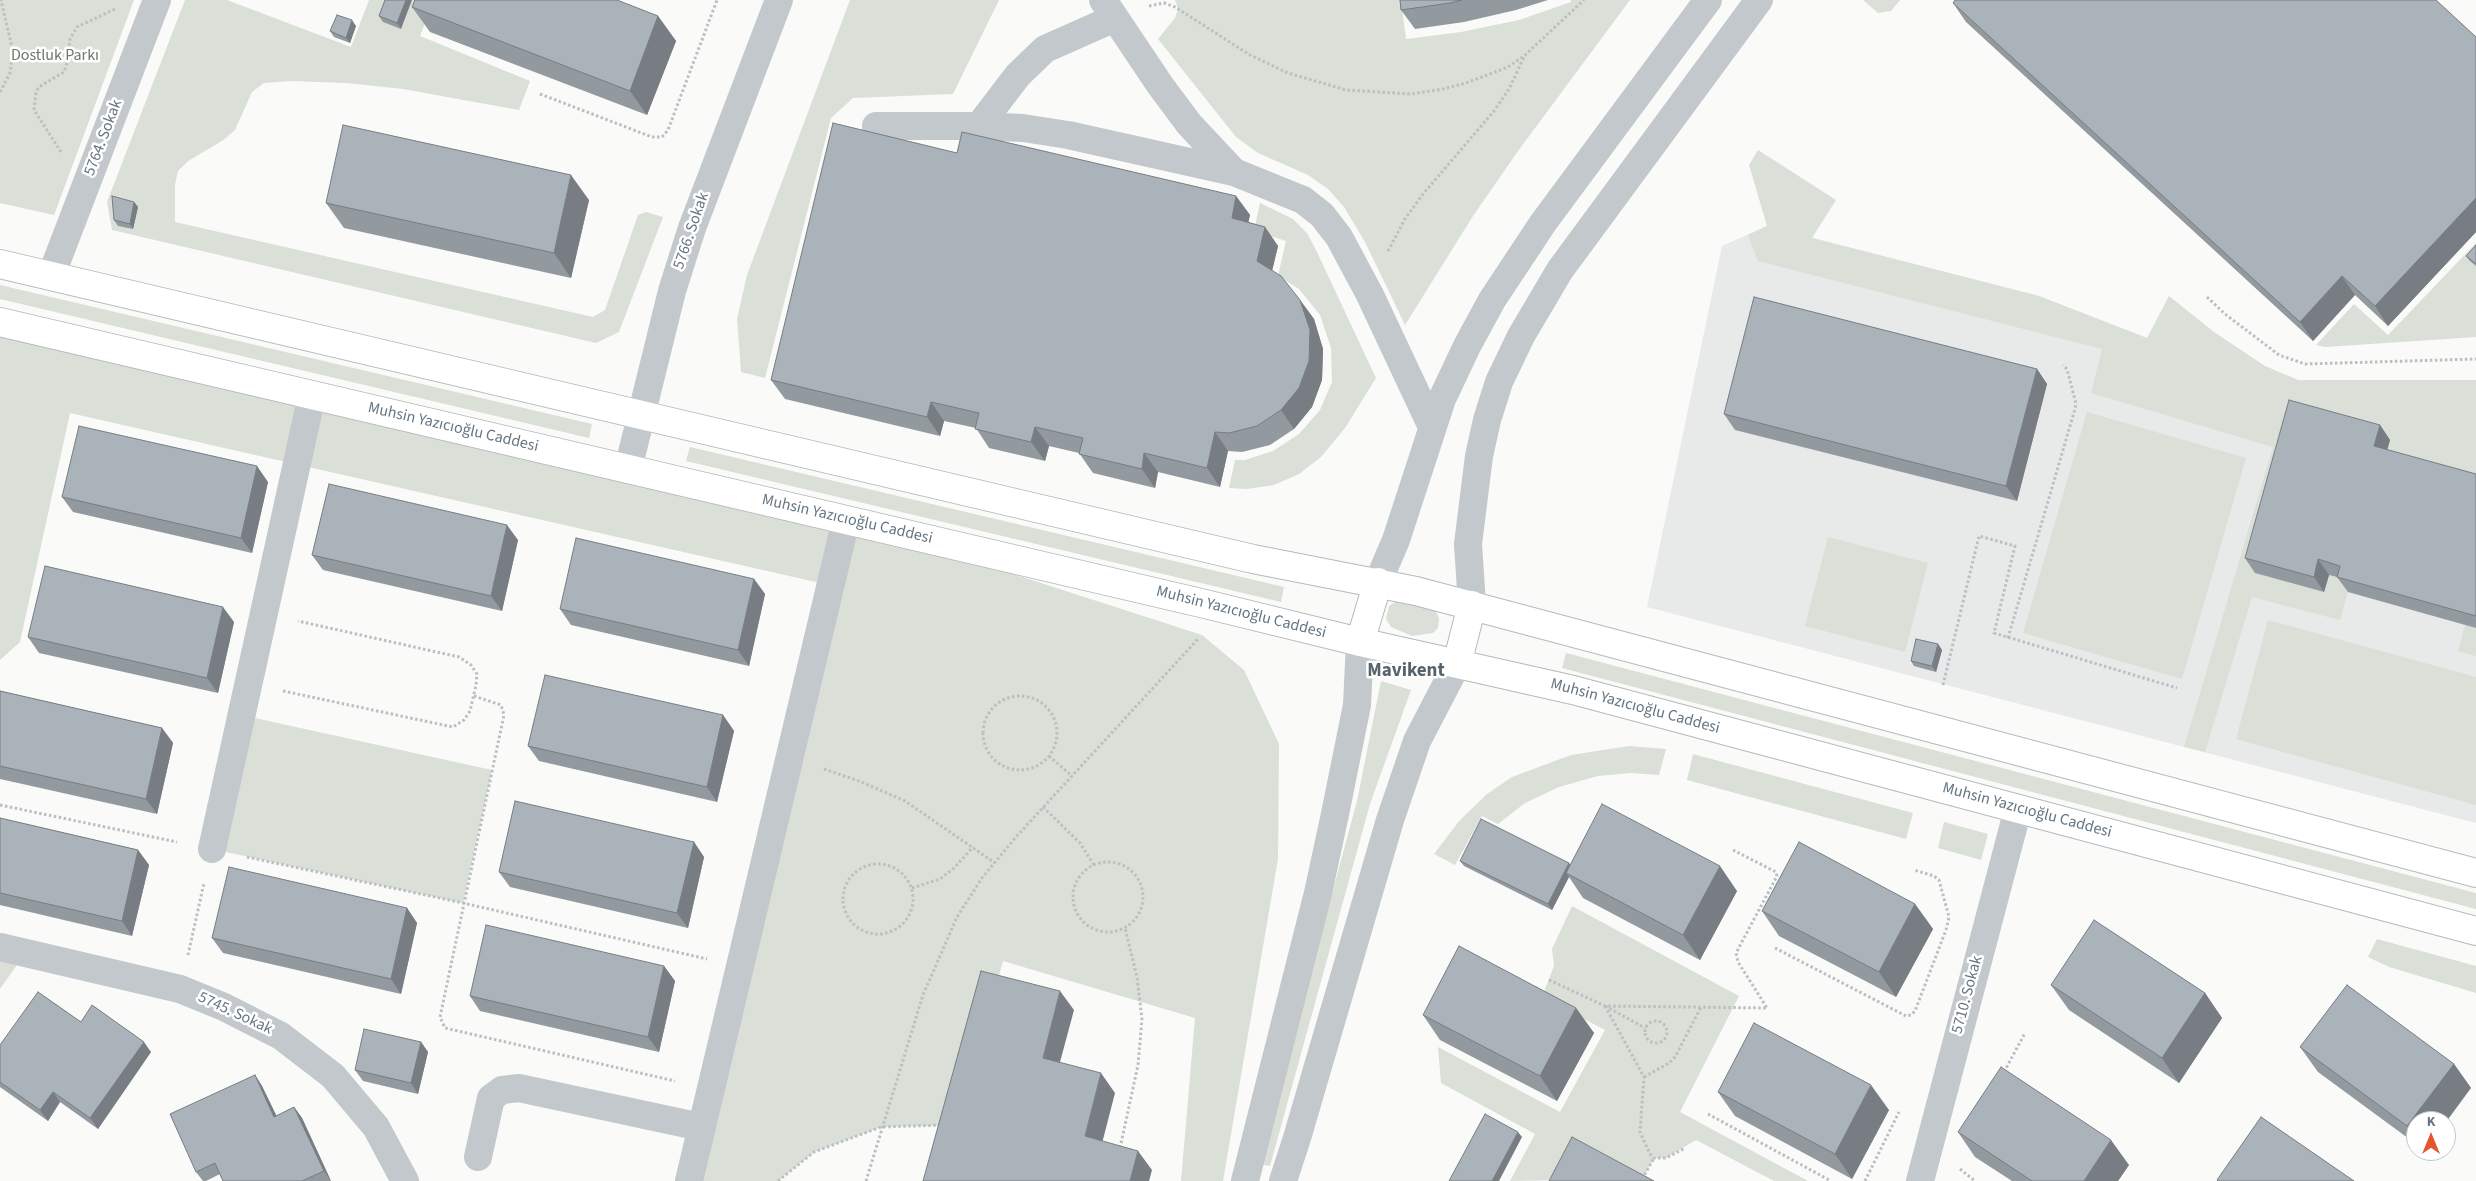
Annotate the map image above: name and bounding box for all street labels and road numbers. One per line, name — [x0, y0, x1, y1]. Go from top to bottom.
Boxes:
street label: 5764. Sokak — [81, 97, 127, 179]
street label: 5766. Sokak — [670, 190, 714, 272]
street label: Muhsin Yazıcıoğlu Caddesi — [366, 399, 540, 457]
street label: Muhsin Yazıcıoğlu Caddesi — [760, 491, 934, 549]
street label: Muhsin Yazıcıoğlu Caddesi — [1154, 583, 1328, 643]
street label: Muhsin Yazıcıoğlu Caddesi — [1548, 675, 1722, 739]
street label: Muhsin Yazıcıoğlu Caddesi — [1940, 779, 2114, 843]
street label: 5710. Sokak — [1948, 954, 1988, 1036]
street label: 5745. Sokak — [195, 988, 275, 1040]

